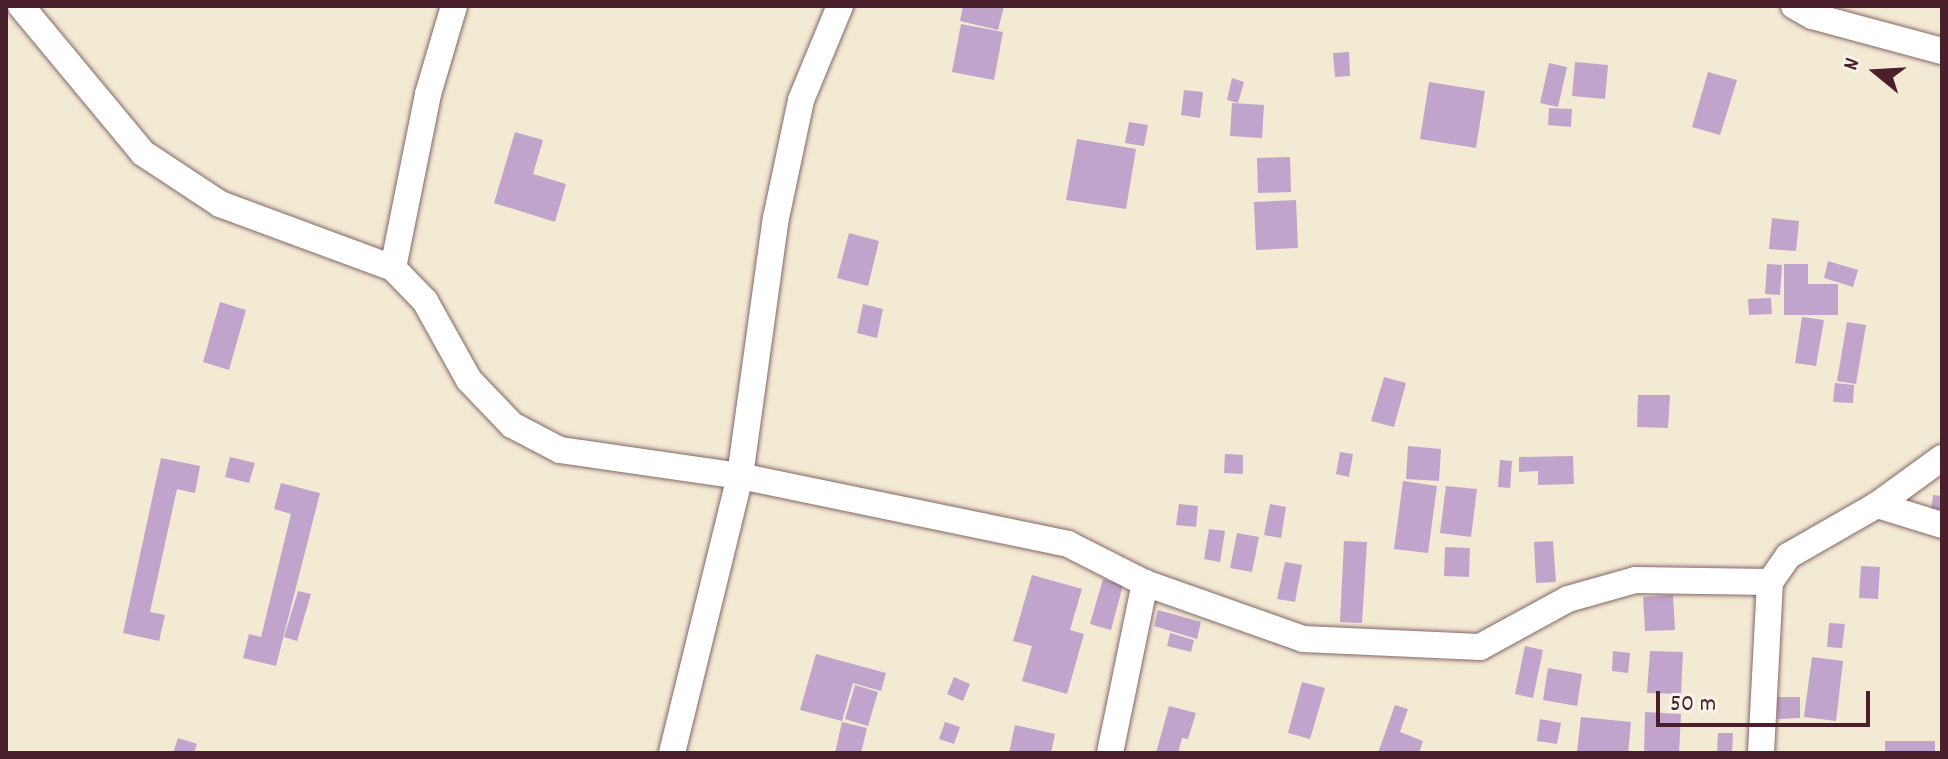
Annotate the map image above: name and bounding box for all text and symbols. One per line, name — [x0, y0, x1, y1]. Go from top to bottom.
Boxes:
north arrow — [1836, 32, 1916, 112]
text: N — [1836, 54, 1869, 74]
scale bar — [1660, 675, 1874, 725]
text: 50 m — [1670, 688, 1716, 722]

